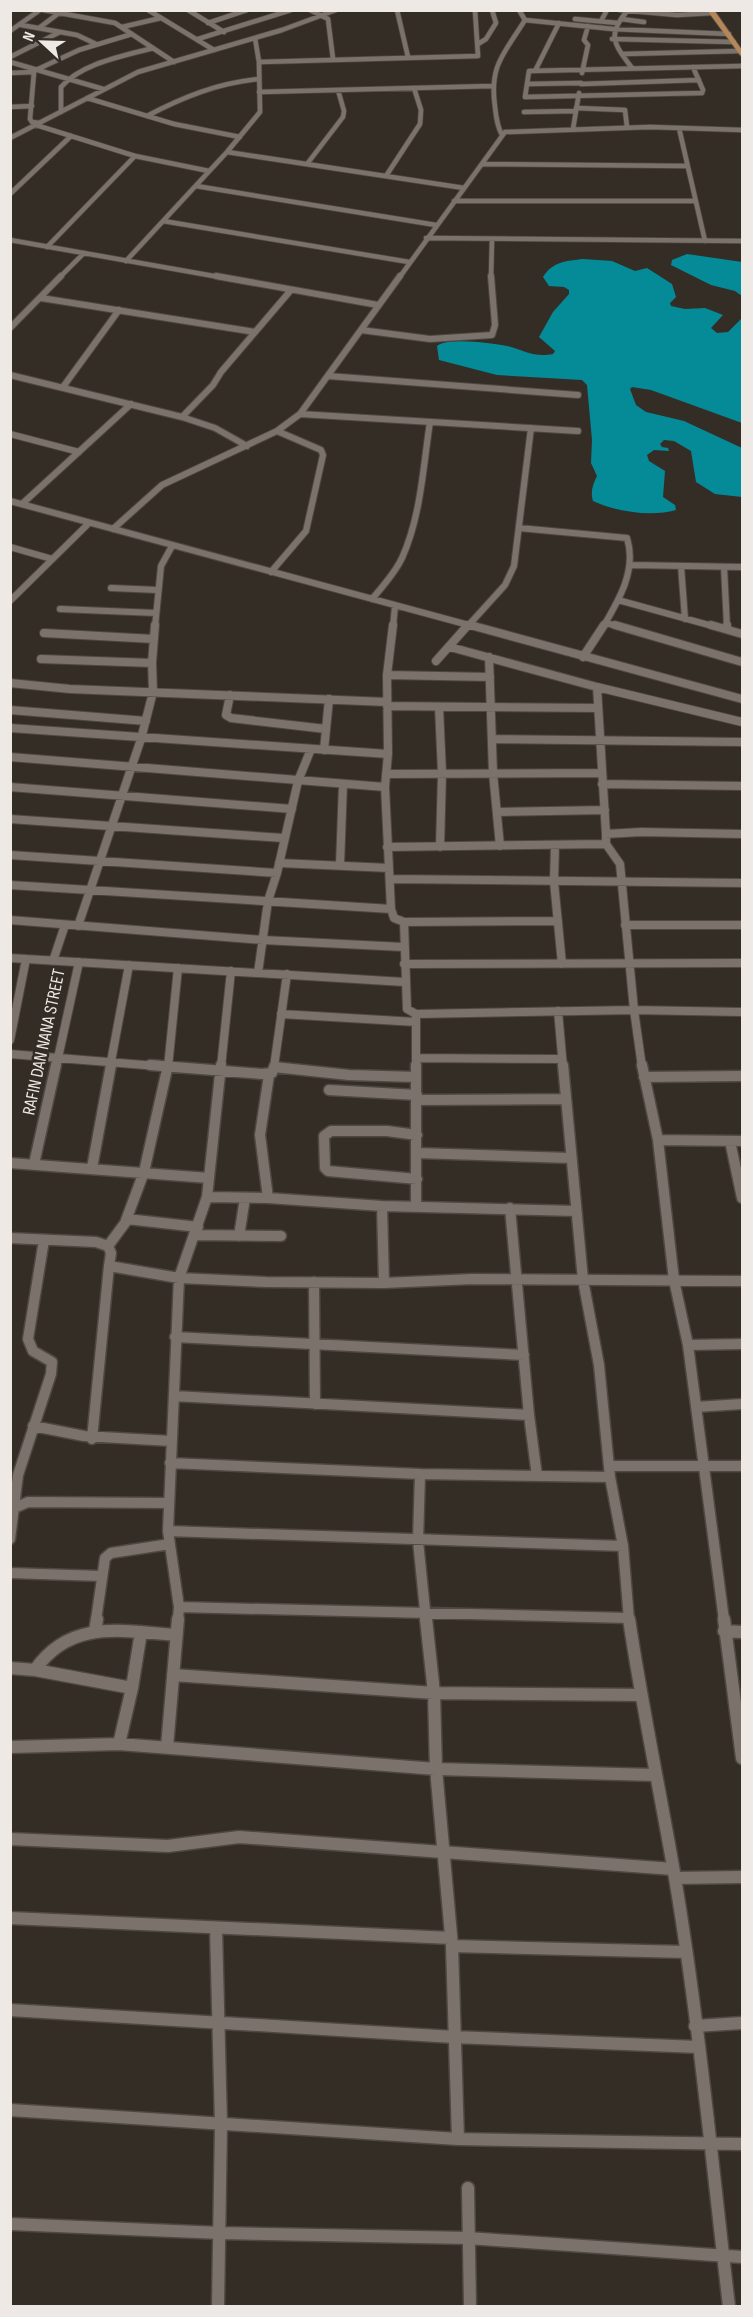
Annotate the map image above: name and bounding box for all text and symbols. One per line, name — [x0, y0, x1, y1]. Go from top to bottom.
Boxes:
north arrow — [12, 12, 72, 72]
text: N — [19, 29, 40, 44]
street label: RAFIN DAN NANA STREET — [18, 967, 70, 1117]

